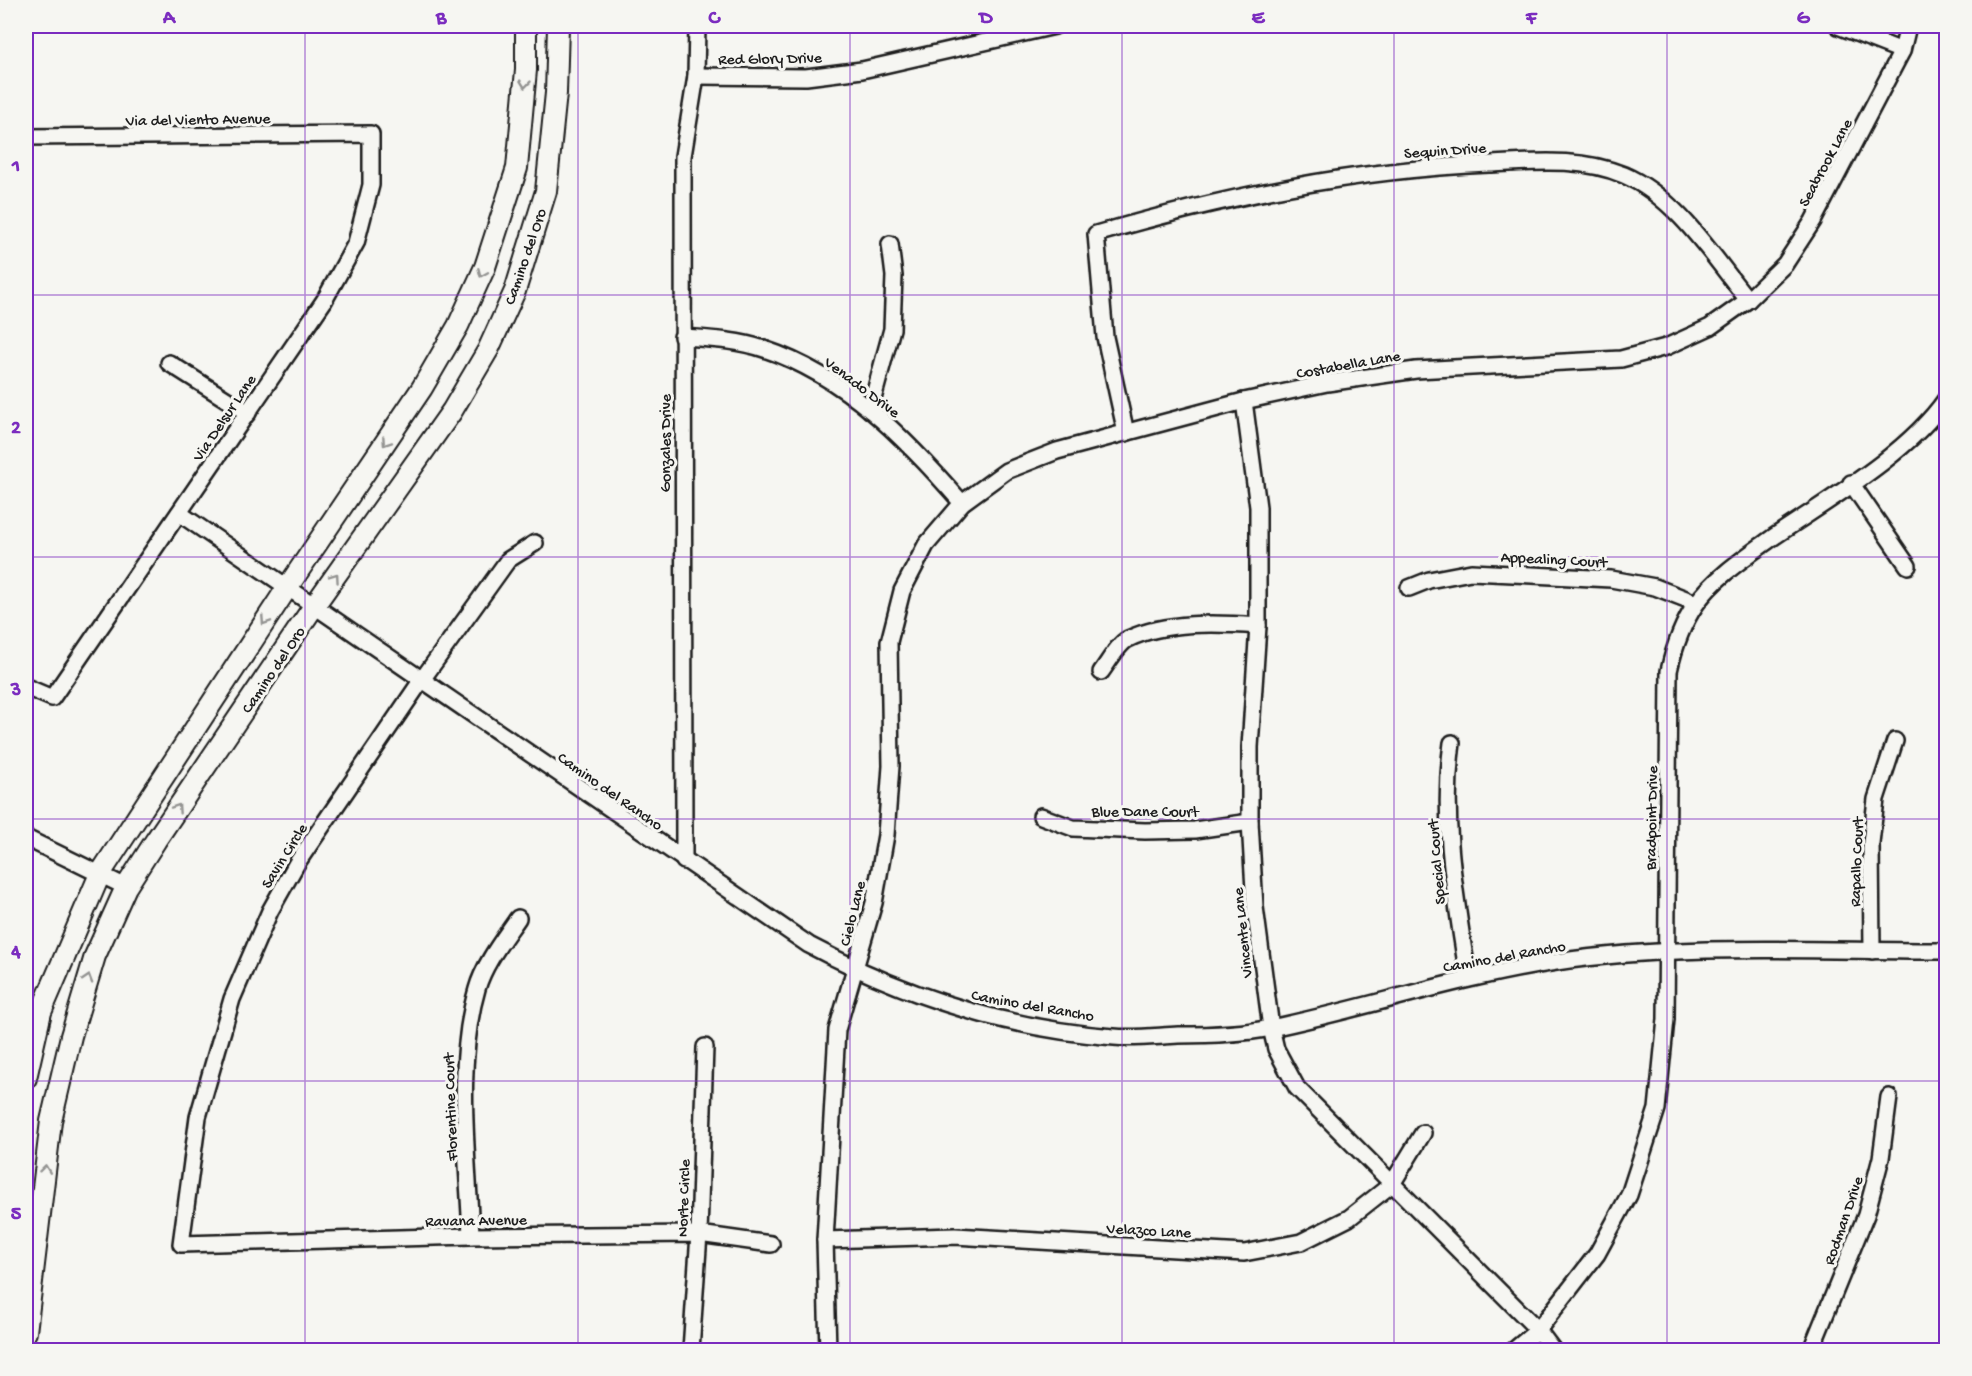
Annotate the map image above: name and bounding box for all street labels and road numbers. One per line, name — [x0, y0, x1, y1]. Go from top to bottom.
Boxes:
street label: Red Glory Drive — [718, 50, 823, 71]
street label: Via del Viento Avenue — [124, 111, 271, 132]
street label: Seabrook Lane — [1796, 116, 1859, 211]
street label: Sequin Drive — [1403, 140, 1488, 165]
street label: Camino del Oro — [502, 206, 553, 308]
street label: Costabella Lane — [1295, 348, 1403, 385]
street label: Venado Drive — [818, 354, 903, 424]
street label: Via Delsur Lane — [189, 371, 262, 467]
street label: Gonzales Drive — [658, 393, 677, 492]
street label: Appealing Court — [1500, 549, 1609, 574]
street label: Camino del Oro — [239, 624, 311, 718]
street label: Camino del Rancho — [553, 749, 665, 836]
street label: Bradpoint Drive — [1643, 765, 1664, 871]
street label: Blue Dane Court — [1091, 804, 1200, 823]
street label: Rapallo Court — [1847, 815, 1870, 907]
street label: Special Court — [1425, 817, 1452, 905]
street label: Savin Circle — [259, 820, 314, 893]
street label: Cielo Lane — [837, 879, 872, 948]
street label: Vincente Lane — [1230, 886, 1259, 980]
street label: Camino del Rancho — [1442, 938, 1567, 979]
street label: Camino del Rancho — [970, 987, 1095, 1028]
street label: Florentine Court — [441, 1051, 464, 1162]
street label: Norte Circle — [675, 1158, 696, 1237]
street label: Rodman Drive — [1821, 1174, 1870, 1268]
street label: Ravana Avenue — [425, 1212, 528, 1233]
street label: Velazco Lane — [1105, 1221, 1192, 1244]

